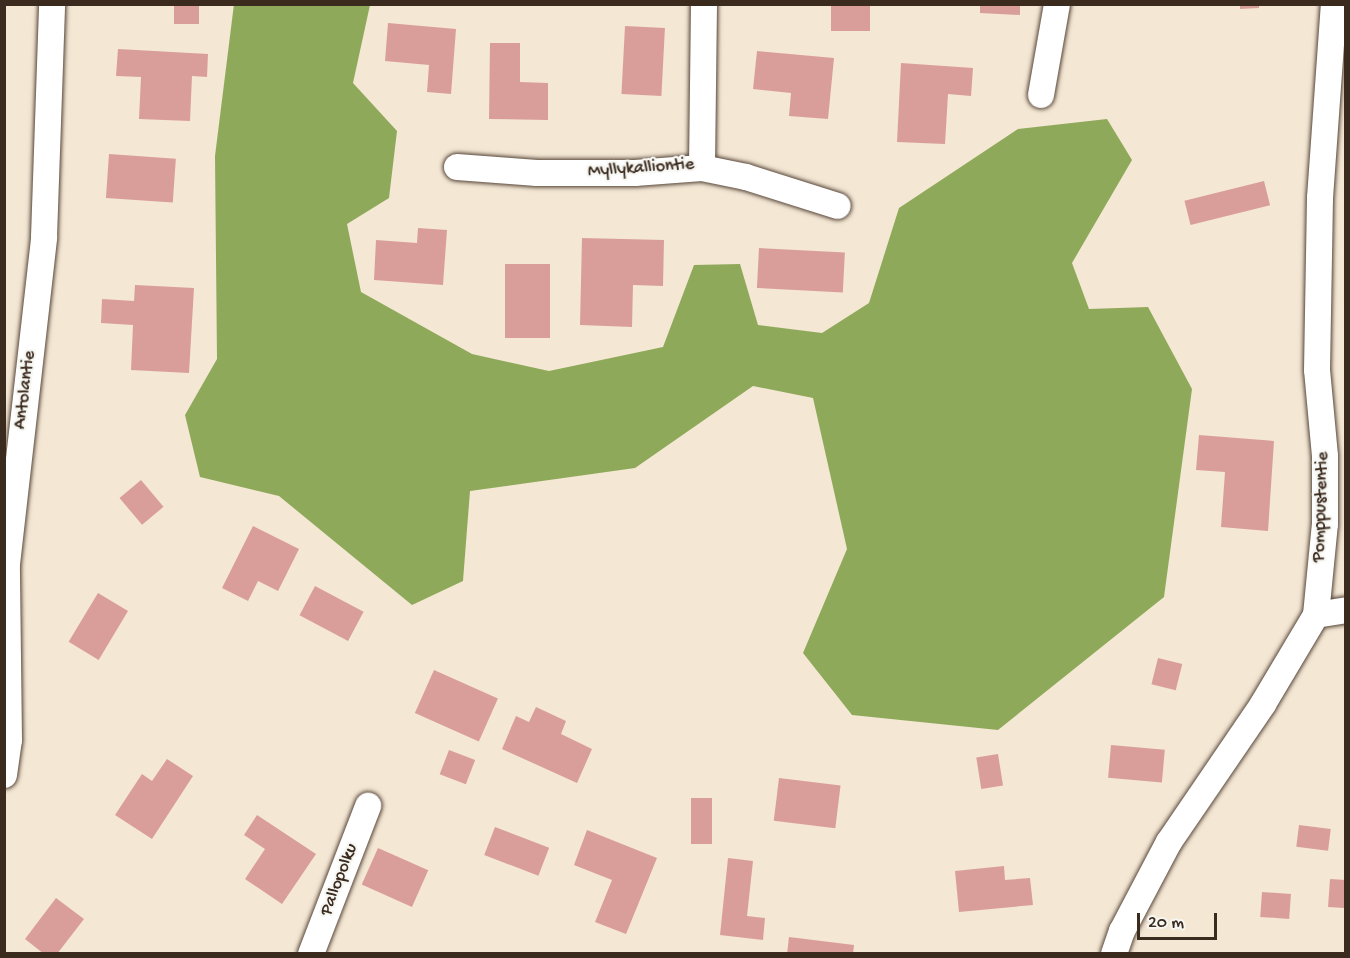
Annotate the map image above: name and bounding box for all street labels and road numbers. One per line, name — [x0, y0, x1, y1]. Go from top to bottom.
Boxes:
street label: Myllykalliontie — [587, 155, 695, 183]
street label: Antolantie — [10, 350, 42, 430]
street label: Pomppustentie — [1309, 451, 1335, 563]
street label: Pallopolku — [316, 841, 364, 919]

